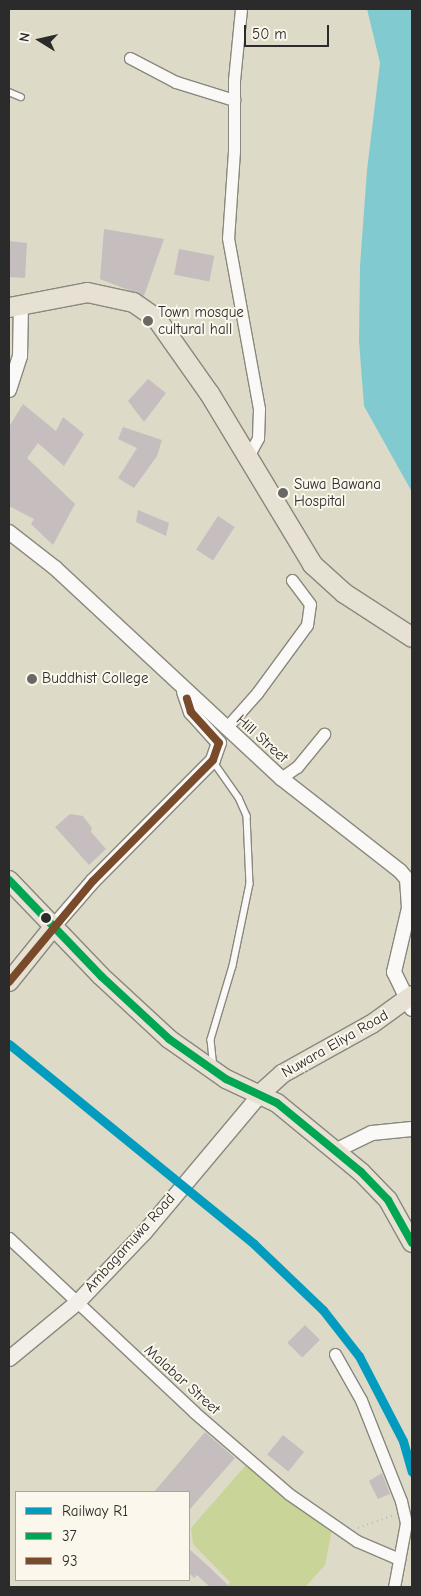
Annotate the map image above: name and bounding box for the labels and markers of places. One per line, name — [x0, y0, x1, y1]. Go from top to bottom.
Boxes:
place label: Town mosque cultural hall — [158, 303, 244, 338]
marker: Town mosque cultural hall — [142, 315, 154, 327]
place label: Suwa Bawana Hospital — [294, 475, 381, 510]
marker: Suwa Bawana Hospital — [276, 486, 290, 500]
place label: Buddhist College — [42, 670, 149, 688]
marker: Buddhist College — [26, 673, 38, 685]
unlabelled marker — [41, 913, 51, 923]

